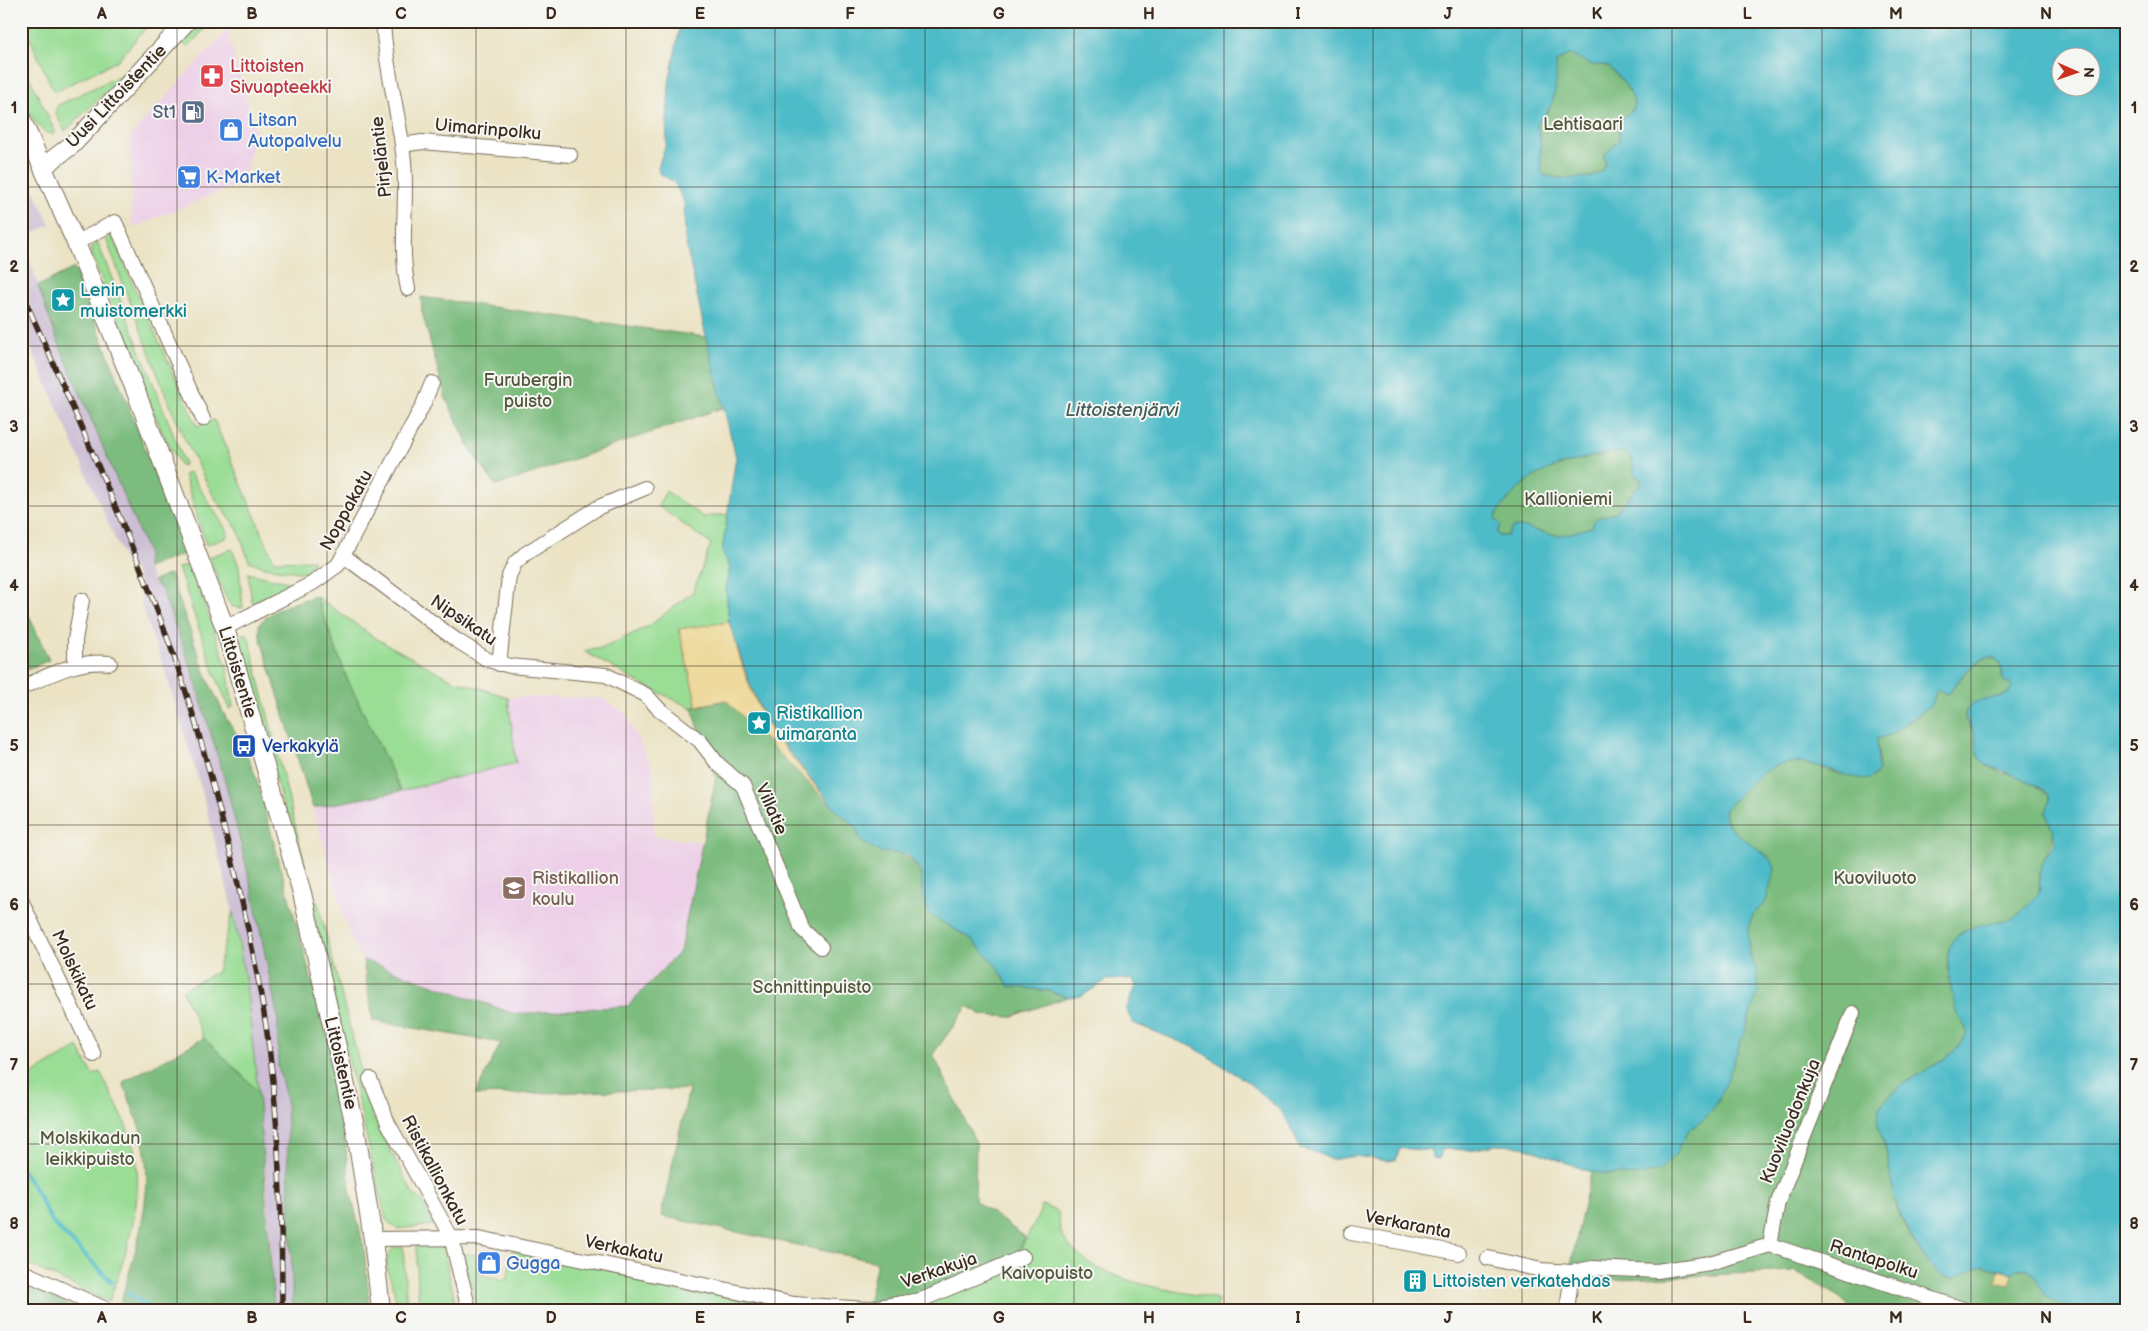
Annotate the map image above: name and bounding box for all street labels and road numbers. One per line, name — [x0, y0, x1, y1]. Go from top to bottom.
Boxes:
street label: Uusi Littoistentie — [62, 40, 171, 152]
street label: Uimarinpolku — [434, 114, 542, 145]
street label: Pirjeläntie — [367, 115, 396, 199]
street label: Noppakatu — [316, 466, 377, 554]
street label: Nipsikatu — [427, 591, 501, 650]
street label: Littoistentie — [214, 624, 261, 721]
street label: Villatie — [751, 780, 792, 838]
street label: Molskikatu — [47, 927, 102, 1014]
street label: Littoistentie — [320, 1015, 361, 1112]
street label: Kuoviluodonkuja — [1756, 1056, 1825, 1187]
street label: Ristikallionkatu — [397, 1112, 472, 1229]
street label: Verkaranta — [1363, 1206, 1453, 1243]
street label: Verkakatu — [583, 1231, 665, 1268]
street label: Rantapolku — [1827, 1235, 1921, 1284]
street label: Verkakuja — [898, 1248, 980, 1293]

